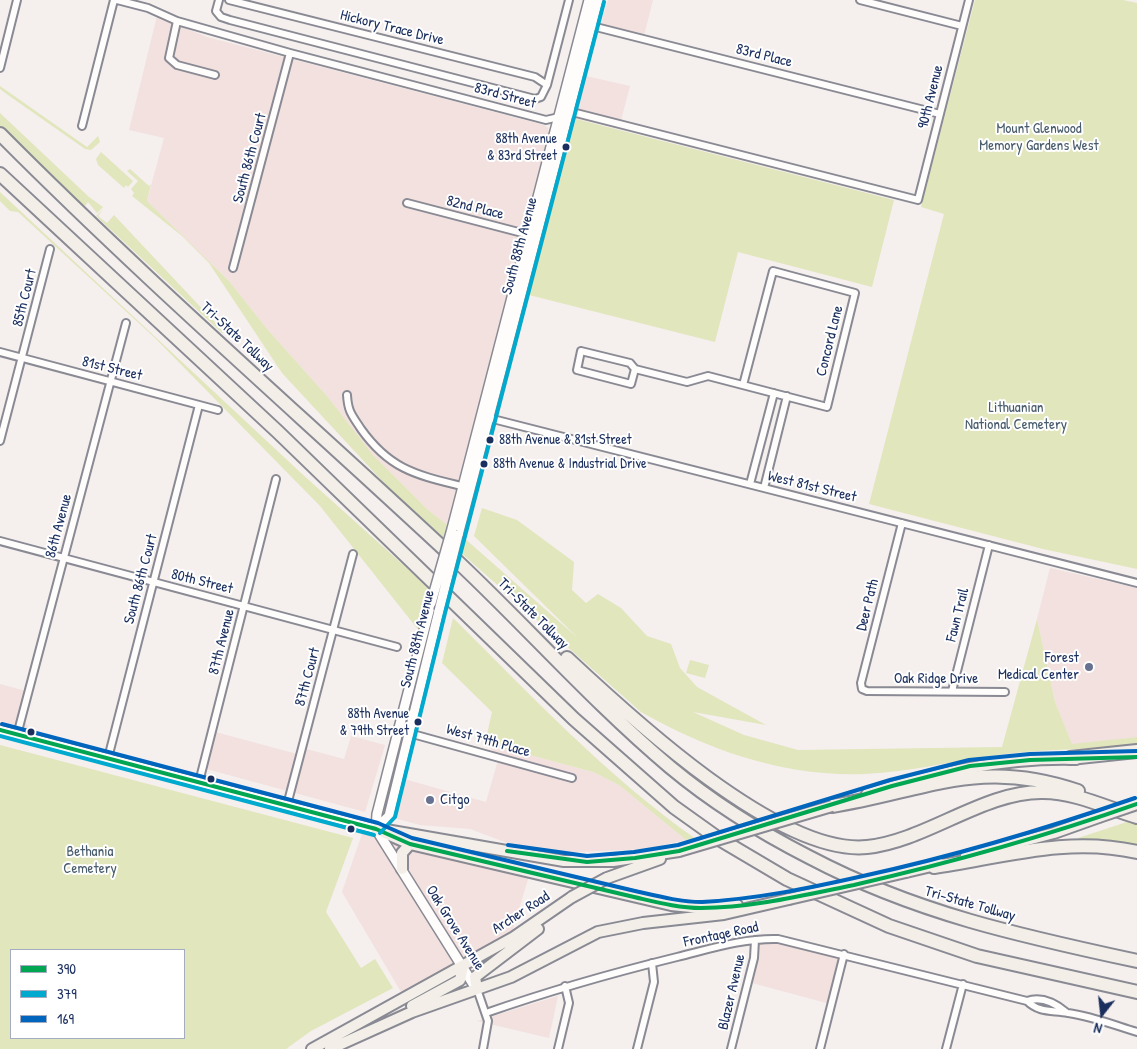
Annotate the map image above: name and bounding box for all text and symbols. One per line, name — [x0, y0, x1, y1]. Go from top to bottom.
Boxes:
street label: Hickory Trace Drive — [338, 6, 446, 50]
street label: 83rd Place — [734, 40, 794, 72]
street label: 90th Avenue — [914, 63, 948, 131]
street label: 83rd Street — [472, 79, 538, 113]
street label: South 86th Court — [229, 111, 271, 205]
park label: Mount Glenwood Memory Gardens West — [979, 120, 1099, 155]
place label: 88th Avenue & 83rd Street — [487, 131, 557, 164]
marker: 88th Avenue & 83rd Street — [561, 142, 571, 152]
street label: 82nd Place — [444, 192, 506, 224]
street label: South 88th Avenue — [498, 195, 542, 297]
street label: 85th Court — [9, 267, 41, 329]
street label: Tri-State Tollway — [197, 299, 277, 375]
street label: Concord Lane — [813, 304, 847, 378]
street label: 81st Street — [80, 353, 144, 385]
park label: Lithuanian National Cemetery — [965, 399, 1067, 434]
place label: 88th Avenue & 81st Street — [499, 432, 632, 448]
marker: 88th Avenue & 81st Street — [485, 435, 495, 445]
place label: 88th Avenue & Industrial Drive — [493, 456, 647, 472]
marker: 88th Avenue & Industrial Drive — [479, 459, 489, 469]
street label: West 81st Street — [766, 467, 858, 507]
street label: 86th Avenue — [42, 492, 76, 560]
street label: South 86th Court — [120, 532, 162, 626]
street label: 80th Street — [169, 566, 235, 598]
street label: Tri-State Tollway — [494, 575, 572, 653]
street label: Deer Path — [853, 577, 883, 633]
street label: Fawn Trail — [943, 586, 973, 644]
street label: South 88th Avenue — [397, 588, 439, 690]
street label: 87th Avenue — [205, 607, 239, 677]
street label: 87th Court — [292, 646, 324, 708]
place label: Forest Medical Center — [998, 649, 1079, 684]
marker: Forest Medical Center — [1083, 661, 1095, 673]
street label: Oak Ridge Drive — [894, 670, 978, 688]
place label: 88th Avenue & 79th Street — [340, 706, 409, 739]
marker: 88th Avenue & 79th Street — [413, 717, 423, 727]
street label: West 79th Place — [444, 720, 532, 762]
unlabelled marker — [26, 727, 36, 737]
unlabelled marker — [206, 774, 216, 784]
place label: Citgo — [440, 791, 469, 809]
marker: Citgo — [424, 794, 436, 806]
unlabelled marker — [346, 824, 356, 834]
park label: Bethania Cemetery — [63, 843, 117, 878]
street label: Oak Grove Avenue — [422, 882, 488, 974]
street label: Tri-State Tollway — [923, 882, 1017, 926]
street label: Archer Road — [489, 888, 553, 938]
street label: Frontage Road — [682, 918, 760, 952]
legend — [10, 949, 185, 1039]
street label: Blazer Avenue — [715, 952, 749, 1032]
text: 390 — [57, 958, 76, 979]
text: 379 — [57, 983, 77, 1004]
north arrow — [1077, 989, 1127, 1039]
text: 169 — [57, 1008, 74, 1029]
text: N — [1092, 1019, 1104, 1039]

